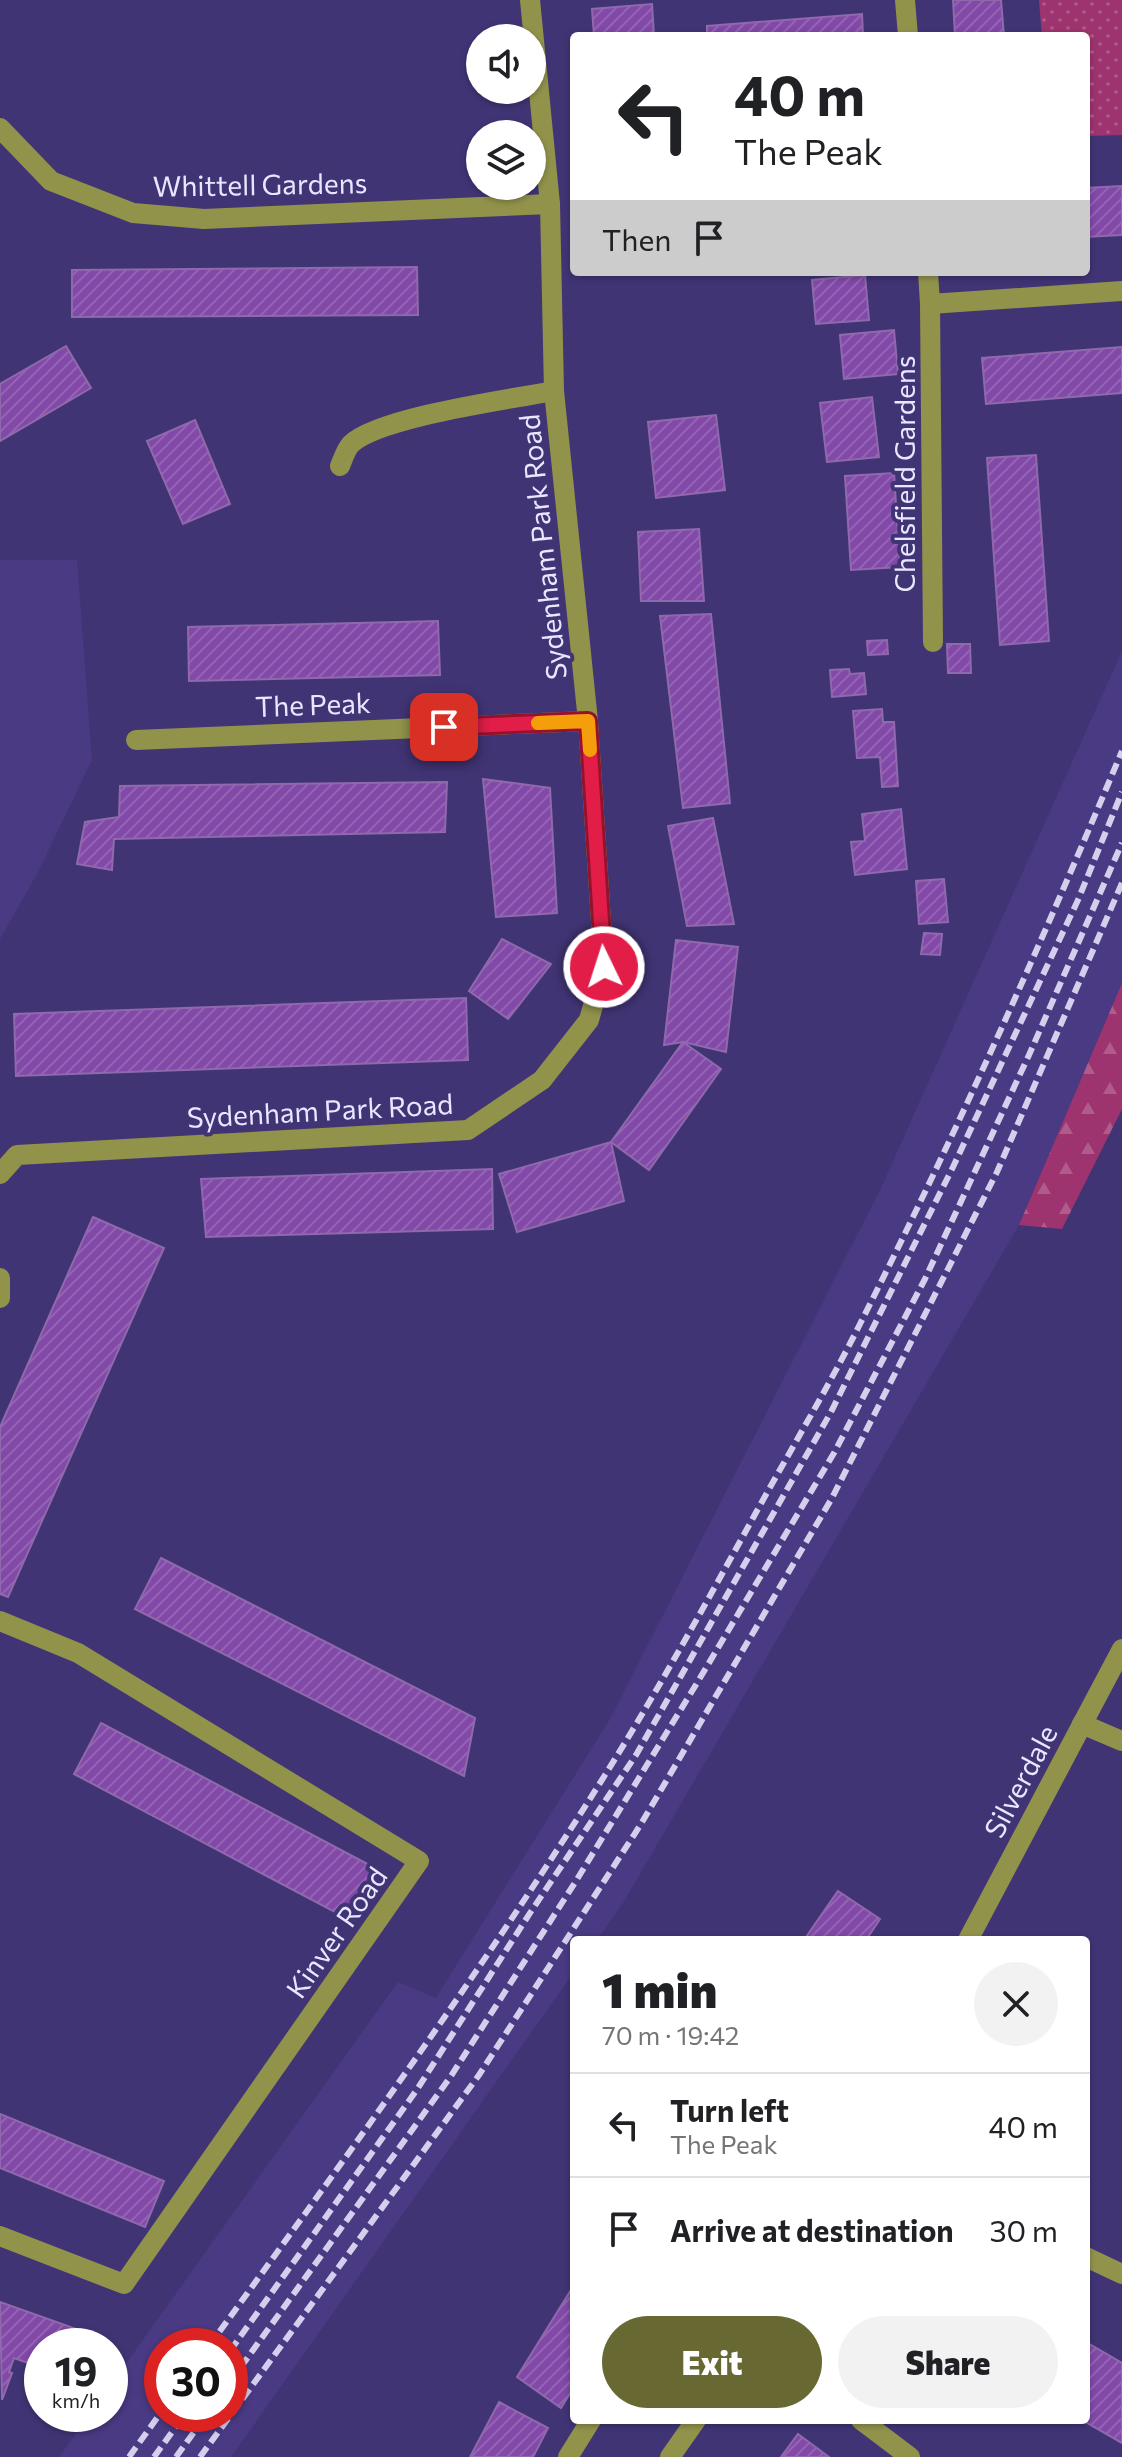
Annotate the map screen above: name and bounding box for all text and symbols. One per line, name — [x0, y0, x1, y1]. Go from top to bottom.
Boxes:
map controls — [466, 24, 546, 200]
button: sound — [466, 24, 546, 104]
text: 40 m — [734, 59, 865, 128]
icon: left — [602, 64, 706, 168]
button: layers — [466, 120, 546, 200]
text: The Peak — [734, 128, 883, 172]
street label: Whittell Gardens — [152, 165, 368, 203]
icon: arrive — [687, 216, 731, 260]
text: Then — [602, 220, 671, 257]
street label: Chelsfield Gardens — [887, 355, 921, 593]
street label: Sydenham Park Road — [511, 413, 573, 681]
street label: The Peak — [255, 685, 371, 723]
pin — [410, 693, 478, 761]
icon: arrive — [422, 705, 466, 749]
position arrow — [562, 925, 646, 1009]
street label: Sydenham Park Road — [186, 1086, 454, 1134]
street label: Silverdale — [976, 1719, 1064, 1843]
street label: Kinver Road — [278, 1860, 394, 2004]
text: 1 min — [602, 1959, 717, 2018]
button: close — [974, 1962, 1058, 2046]
text: 70 m · 19:42 — [602, 2019, 739, 2050]
text: Turn left — [670, 2091, 789, 2128]
icon: left — [602, 2103, 646, 2147]
text: 40 m — [989, 2107, 1058, 2144]
text: The Peak — [670, 2128, 778, 2159]
icon: arrive — [602, 2207, 646, 2251]
text: Arrive at destination — [670, 2211, 954, 2248]
text: 30 m — [989, 2211, 1058, 2248]
button: Exit — [602, 2316, 822, 2408]
button: Share — [838, 2316, 1058, 2408]
speed limit sign: 30 — [144, 2328, 248, 2432]
text: 19 — [55, 2345, 97, 2394]
text: km/h — [52, 2388, 100, 2412]

